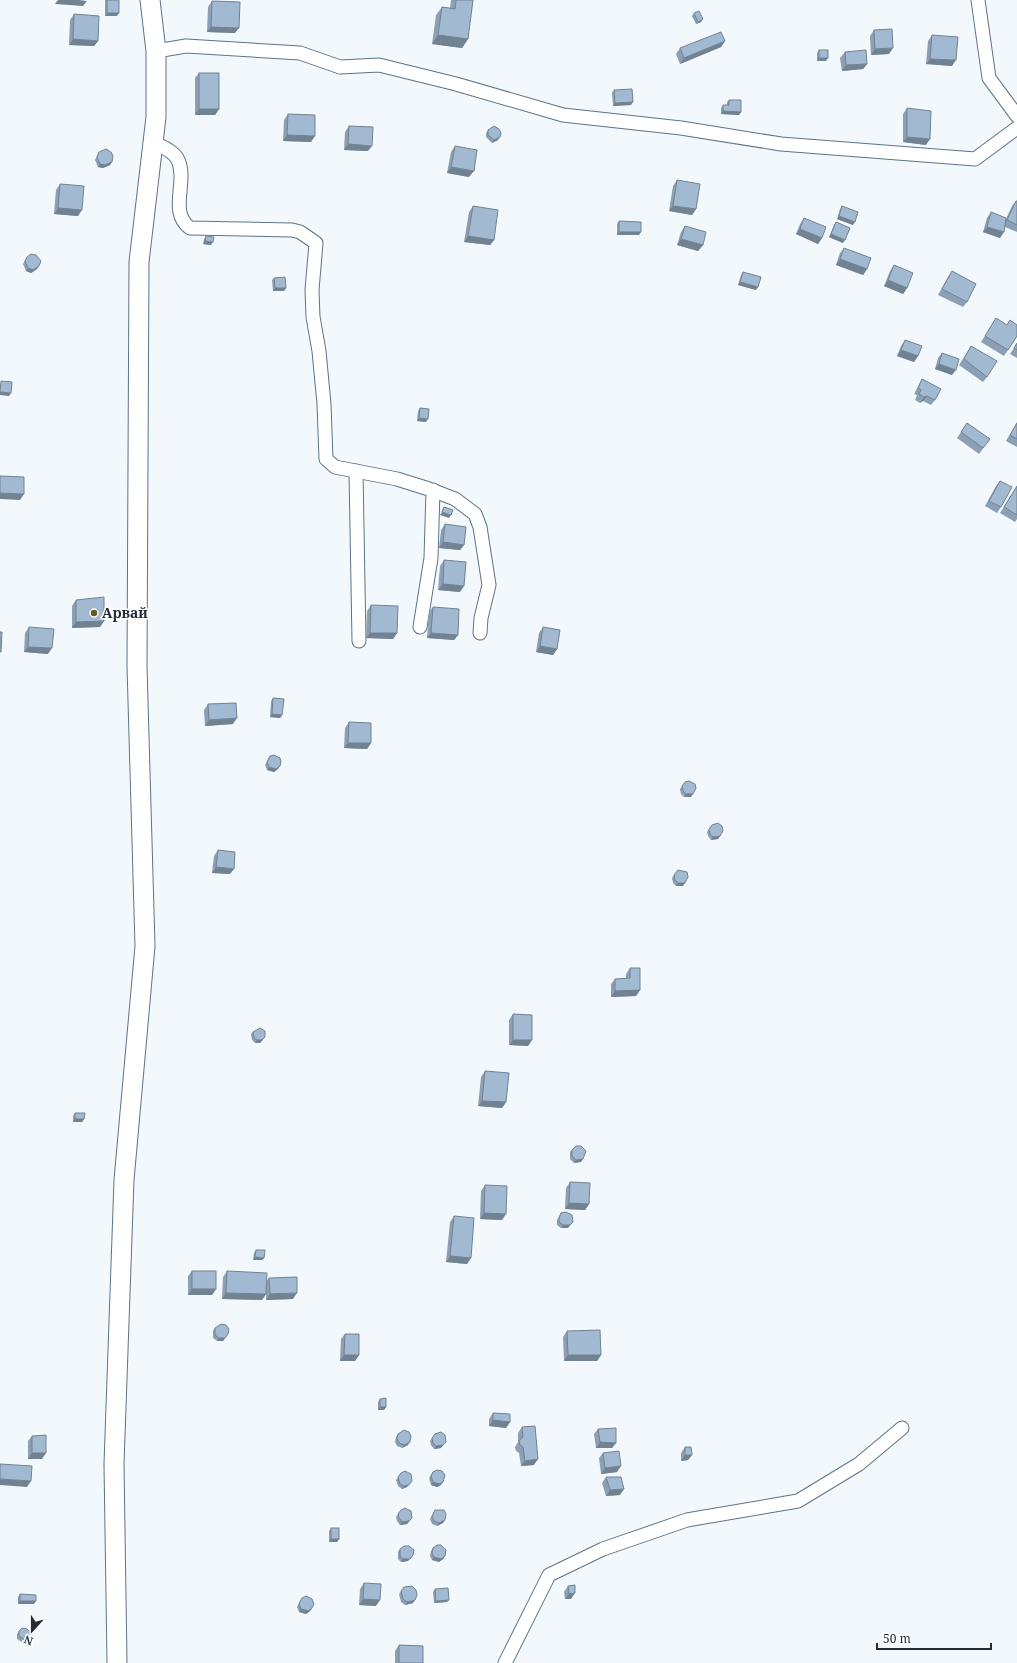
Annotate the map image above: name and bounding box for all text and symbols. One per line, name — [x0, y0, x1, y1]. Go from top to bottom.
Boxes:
place label: Арвай — [102, 603, 148, 622]
marker: Арвай — [89, 608, 99, 618]
north arrow — [12, 1611, 52, 1651]
scale bar — [877, 1625, 991, 1651]
text: 50 m — [883, 1630, 911, 1647]
text: N — [21, 1632, 35, 1649]

